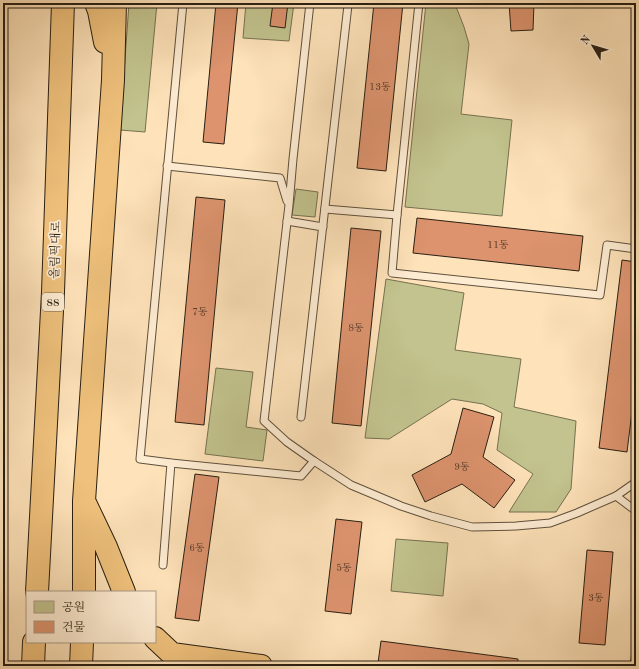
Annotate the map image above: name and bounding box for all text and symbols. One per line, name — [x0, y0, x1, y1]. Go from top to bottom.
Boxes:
north arrow — [573, 26, 613, 66]
text: N — [579, 34, 594, 47]
house number: 13동 — [369, 82, 391, 92]
street label: 올림픽대로 — [48, 220, 63, 279]
house number: 11동 — [487, 240, 509, 250]
road number: 88 — [42, 293, 64, 311]
house number: 7동 — [192, 307, 208, 317]
house number: 8동 — [348, 323, 364, 333]
house number: 9동 — [454, 462, 470, 472]
house number: 6동 — [189, 543, 205, 553]
house number: 5동 — [336, 563, 352, 573]
legend — [26, 591, 156, 643]
house number: 3동 — [588, 593, 604, 603]
text: 공원 — [62, 601, 85, 614]
text: 건물 — [62, 621, 86, 634]

